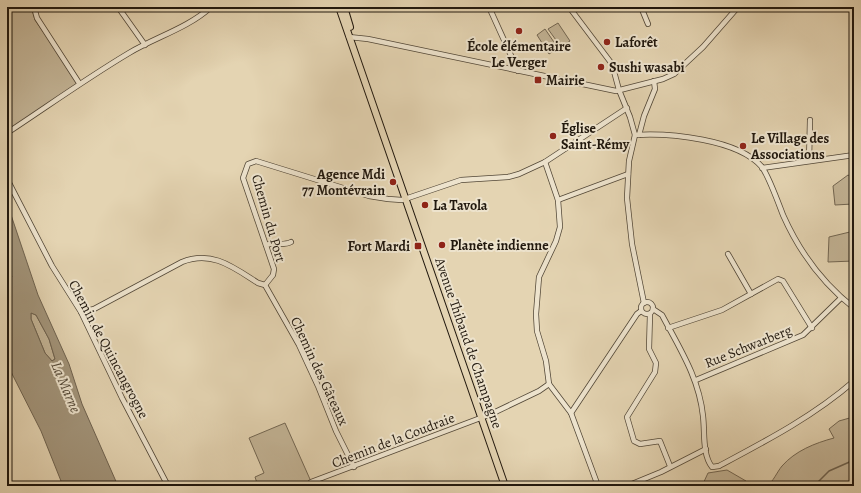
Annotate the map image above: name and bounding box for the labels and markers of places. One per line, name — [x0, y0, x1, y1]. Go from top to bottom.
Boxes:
marker: École élémentaire Le Verger — [514, 26, 524, 36]
place label: Laforêt — [615, 33, 658, 52]
place label: École élémentaire Le Verger — [467, 37, 571, 72]
marker: Laforêt — [602, 37, 612, 47]
place label: Sushi wasabi — [609, 58, 685, 77]
marker: Sushi wasabi — [596, 62, 606, 72]
place label: Mairie — [546, 71, 585, 90]
marker: Mairie — [533, 75, 543, 85]
place label: Église Saint-Rémy — [561, 119, 630, 154]
place label: Le Village des Associations — [750, 129, 830, 164]
marker: Église Saint-Rémy — [548, 131, 558, 141]
marker: Le Village des Associations — [738, 141, 748, 151]
place label: Agence Mdi 77 Montévrain — [302, 165, 385, 200]
marker: Agence Mdi 77 Montévrain — [388, 177, 398, 187]
place label: La Tavola — [433, 196, 488, 215]
marker: La Tavola — [420, 200, 430, 210]
place label: Planète indienne — [450, 236, 549, 255]
place label: Fort Mardi — [348, 237, 410, 256]
marker: Planète indienne — [437, 240, 447, 250]
marker: Fort Mardi — [413, 241, 423, 251]

